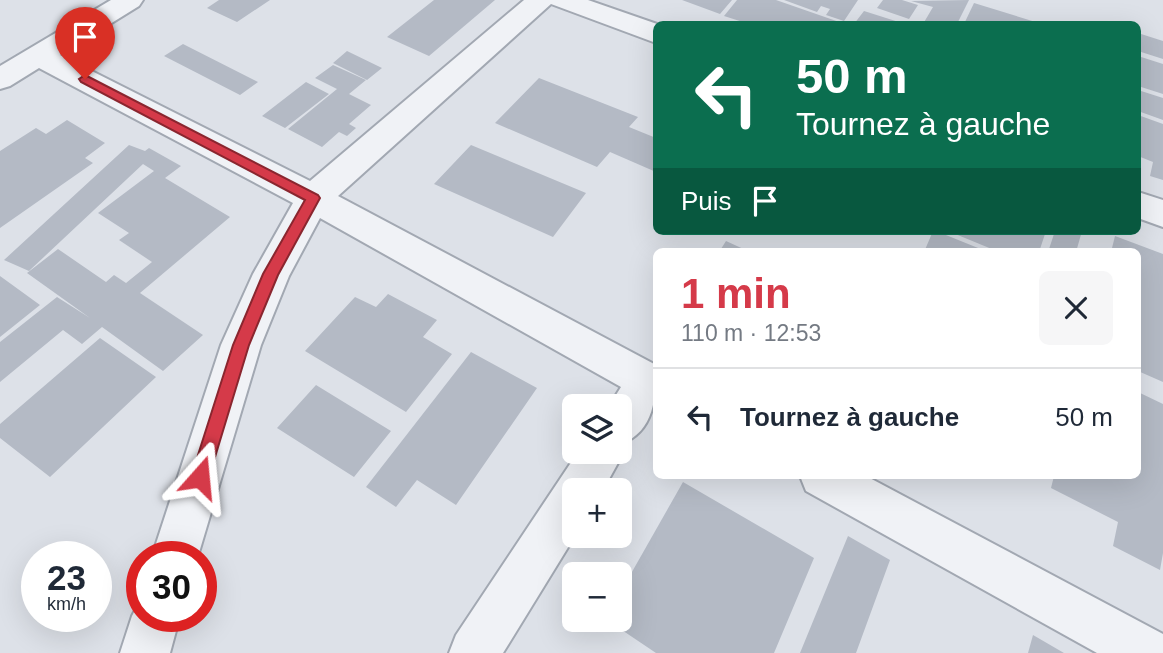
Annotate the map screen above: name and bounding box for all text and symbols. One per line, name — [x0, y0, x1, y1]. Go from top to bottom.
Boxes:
pin — [55, 7, 115, 79]
icon: arrive — [66, 18, 104, 56]
icon: left — [681, 49, 772, 140]
text: 50 m — [796, 49, 908, 103]
text: Tournez à gauche — [796, 106, 1050, 142]
icon: arrive — [746, 182, 784, 220]
text: Puis — [681, 186, 732, 216]
text: 1 min — [681, 270, 791, 317]
button: close — [1039, 271, 1113, 345]
text: 110 m · 12:53 — [681, 320, 821, 346]
map controls — [562, 394, 632, 632]
button: layers — [562, 394, 632, 464]
icon: left — [681, 398, 719, 436]
text: Tournez à gauche — [740, 402, 959, 432]
text: 50 m — [1055, 402, 1113, 432]
position arrow — [163, 440, 237, 514]
button: + — [562, 478, 632, 548]
speed limit sign: 30 — [126, 541, 217, 632]
text: 23 — [47, 558, 86, 597]
button: − — [562, 562, 632, 632]
text: km/h — [47, 594, 86, 614]

